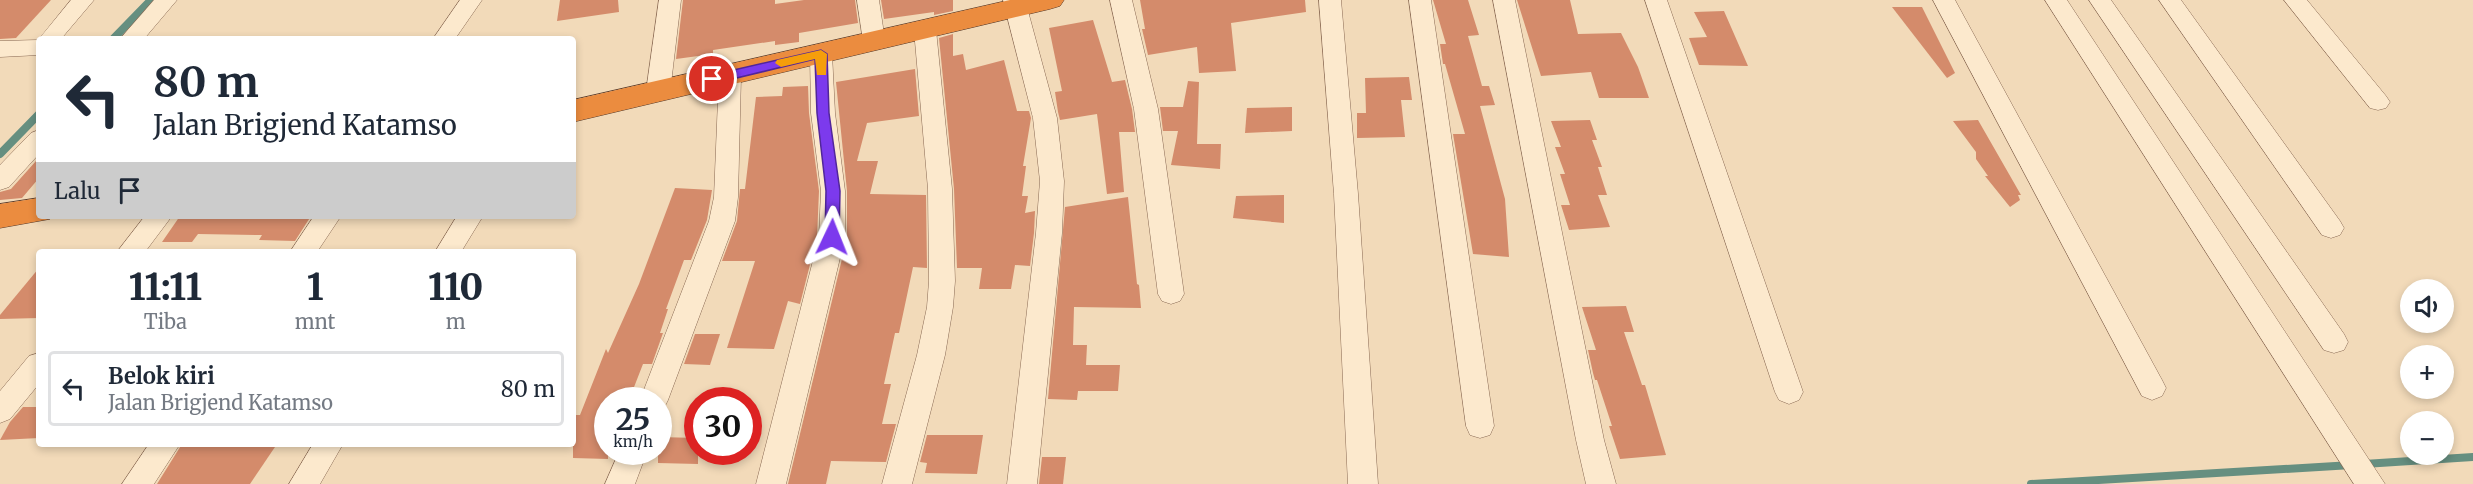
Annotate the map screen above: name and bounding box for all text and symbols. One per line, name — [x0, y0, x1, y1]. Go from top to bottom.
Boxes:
pin — [686, 53, 737, 104]
text: 80 m — [153, 56, 259, 108]
icon: left — [54, 60, 132, 138]
icon: arrive — [695, 62, 728, 95]
text: Jalan Brigjend Katamso — [153, 108, 457, 142]
icon: arrive — [113, 174, 146, 207]
text: Lalu — [54, 177, 101, 205]
position arrow — [800, 205, 864, 269]
text: 11:11 — [129, 265, 202, 310]
text: 1 — [307, 265, 323, 310]
text: 110 — [428, 265, 483, 310]
map controls — [2400, 279, 2454, 465]
button: sound — [2400, 279, 2454, 333]
text: Tiba — [144, 309, 187, 334]
text: mnt — [295, 309, 335, 334]
text: m — [446, 309, 466, 334]
button: + — [2400, 345, 2454, 399]
text: Belok kiri — [108, 362, 215, 390]
icon: left — [57, 372, 90, 405]
text: 80 m — [501, 375, 555, 403]
speed limit sign: 30 — [684, 387, 762, 465]
text: Jalan Brigjend Katamso — [108, 390, 333, 415]
text: 25 — [616, 400, 650, 438]
button: − — [2400, 411, 2454, 465]
text: km/h — [613, 432, 653, 451]

